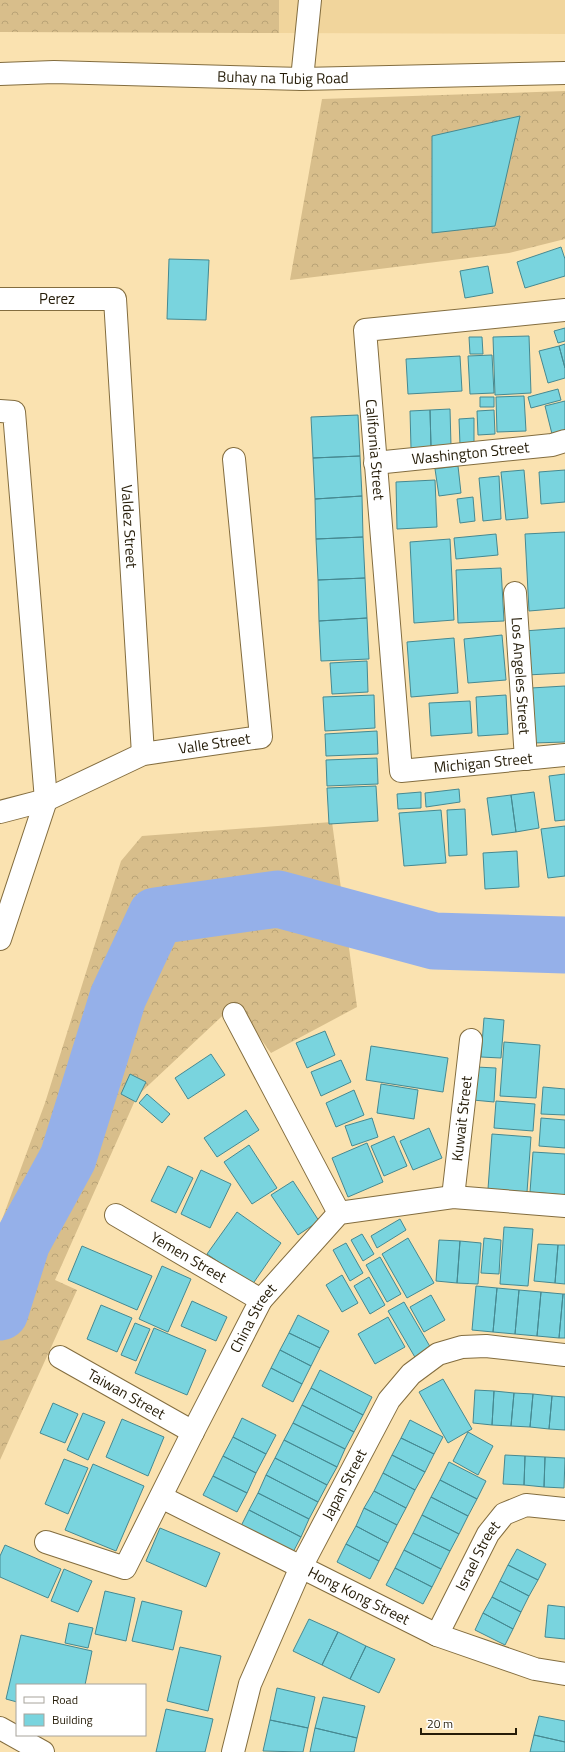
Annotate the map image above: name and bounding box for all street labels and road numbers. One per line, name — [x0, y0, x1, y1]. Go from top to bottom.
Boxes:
street label: Buhay na Tubig Road — [217, 65, 349, 90]
street label: Perez — [39, 287, 75, 310]
street label: California Street — [360, 398, 391, 502]
street label: Washington Street — [411, 435, 531, 470]
street label: Valdez Street — [115, 484, 144, 570]
street label: Los Angeles Street — [506, 616, 536, 736]
street label: Valle Street — [177, 727, 252, 760]
street label: Michigan Street — [433, 746, 534, 779]
street label: Kuwait Street — [445, 1074, 478, 1162]
street label: Yemen Street — [146, 1226, 232, 1289]
street label: China Street — [224, 1277, 282, 1357]
street label: Taiwan Street — [83, 1363, 170, 1425]
street label: Japan Street — [316, 1444, 373, 1524]
street label: Israel Street — [449, 1515, 506, 1595]
street label: Hong Kong Street — [304, 1560, 414, 1631]

